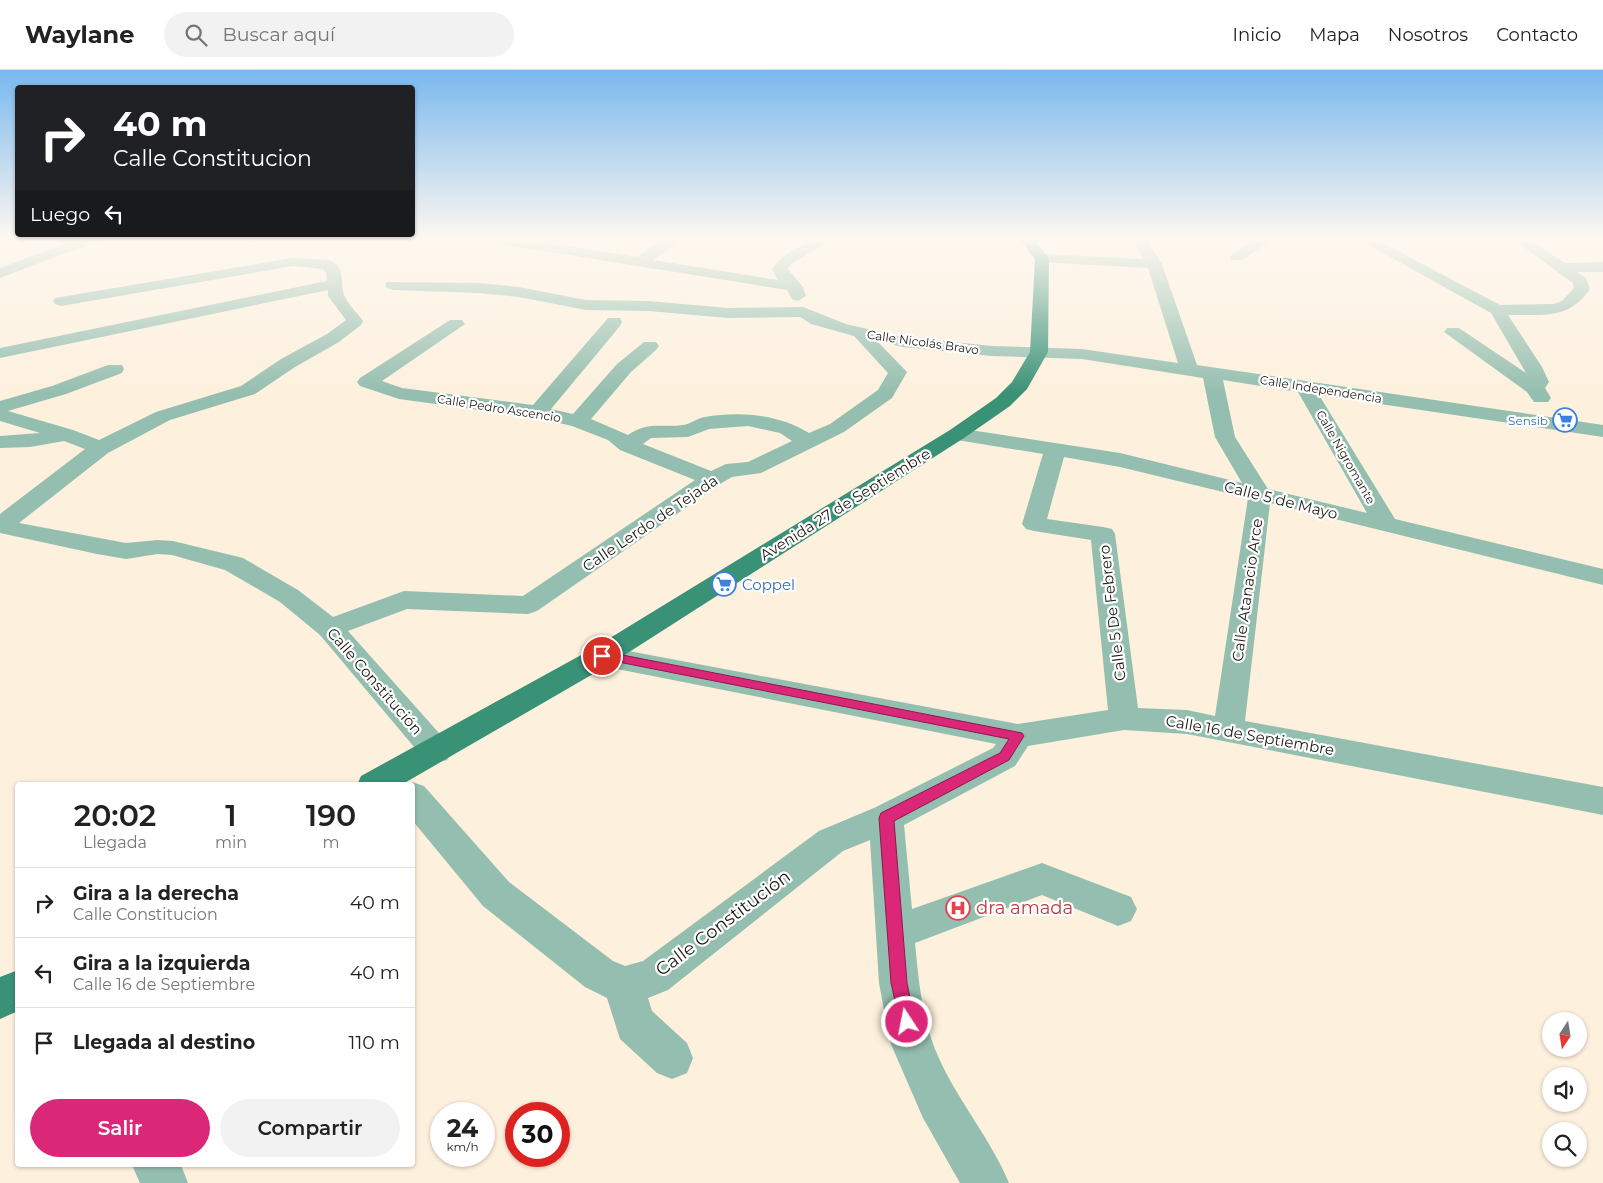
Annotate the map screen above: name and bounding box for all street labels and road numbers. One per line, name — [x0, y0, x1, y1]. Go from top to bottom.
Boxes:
street label: Calle Nicolás Bravo — [866, 327, 980, 357]
street label: Calle Independencia — [1259, 372, 1383, 406]
street label: Calle Pedro Ascencio — [436, 391, 562, 425]
street label: Calle Nigromante — [1313, 408, 1379, 506]
street label: Avenida 27 de Septiembre — [756, 444, 934, 564]
street label: Calle Lerdo de Tejada — [579, 471, 721, 575]
street label: Calle 5 de Mayo — [1222, 477, 1340, 523]
street label: Calle Atanacio Arce — [1228, 517, 1266, 663]
street label: Calle 5 De Febrero — [1094, 544, 1130, 682]
street label: Calle Constitución — [323, 624, 427, 738]
street label: Calle 16 de Septiembre — [1164, 711, 1336, 759]
street label: Calle Constitución — [651, 865, 795, 981]

